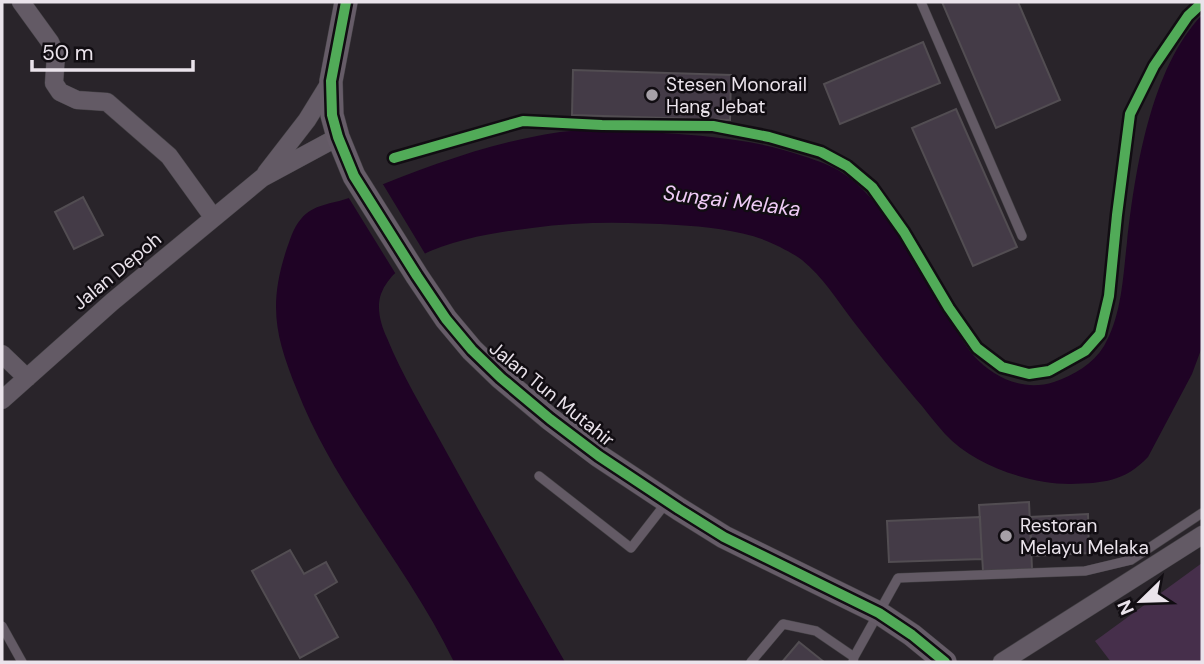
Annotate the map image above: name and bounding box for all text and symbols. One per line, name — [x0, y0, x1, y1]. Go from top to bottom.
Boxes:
scale bar — [32, 28, 192, 72]
text: 50 m — [42, 39, 93, 67]
place label: Stesen Monorail Hang Jebat — [666, 72, 807, 119]
marker: Stesen Monorail Hang Jebat — [644, 87, 660, 103]
water label: Sungai Melaka — [662, 179, 802, 223]
street label: Jalan Depoh — [67, 227, 167, 315]
street label: Jalan Tun Mutahir — [484, 336, 620, 452]
place label: Restoran Melayu Melaka — [1020, 513, 1149, 560]
marker: Restoran Melayu Melaka — [998, 528, 1014, 544]
north arrow — [1106, 566, 1176, 636]
text: N — [1112, 596, 1140, 619]

